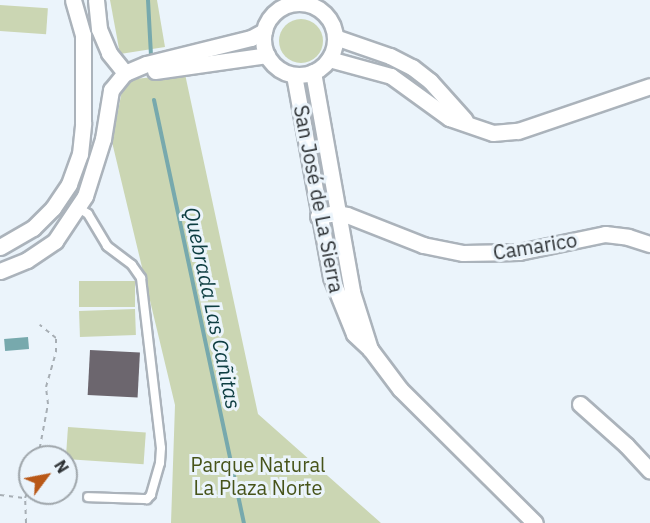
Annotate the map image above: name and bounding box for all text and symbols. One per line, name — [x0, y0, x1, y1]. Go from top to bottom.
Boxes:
street label: San José de La Sierra — [289, 103, 349, 295]
water label: Quebrada Las Cañitas — [179, 205, 247, 411]
street label: Camarico — [491, 228, 579, 264]
north arrow — [18, 445, 78, 505]
park label: Parque Natural La Plaza Norte — [190, 453, 326, 500]
text: N — [50, 456, 73, 477]

